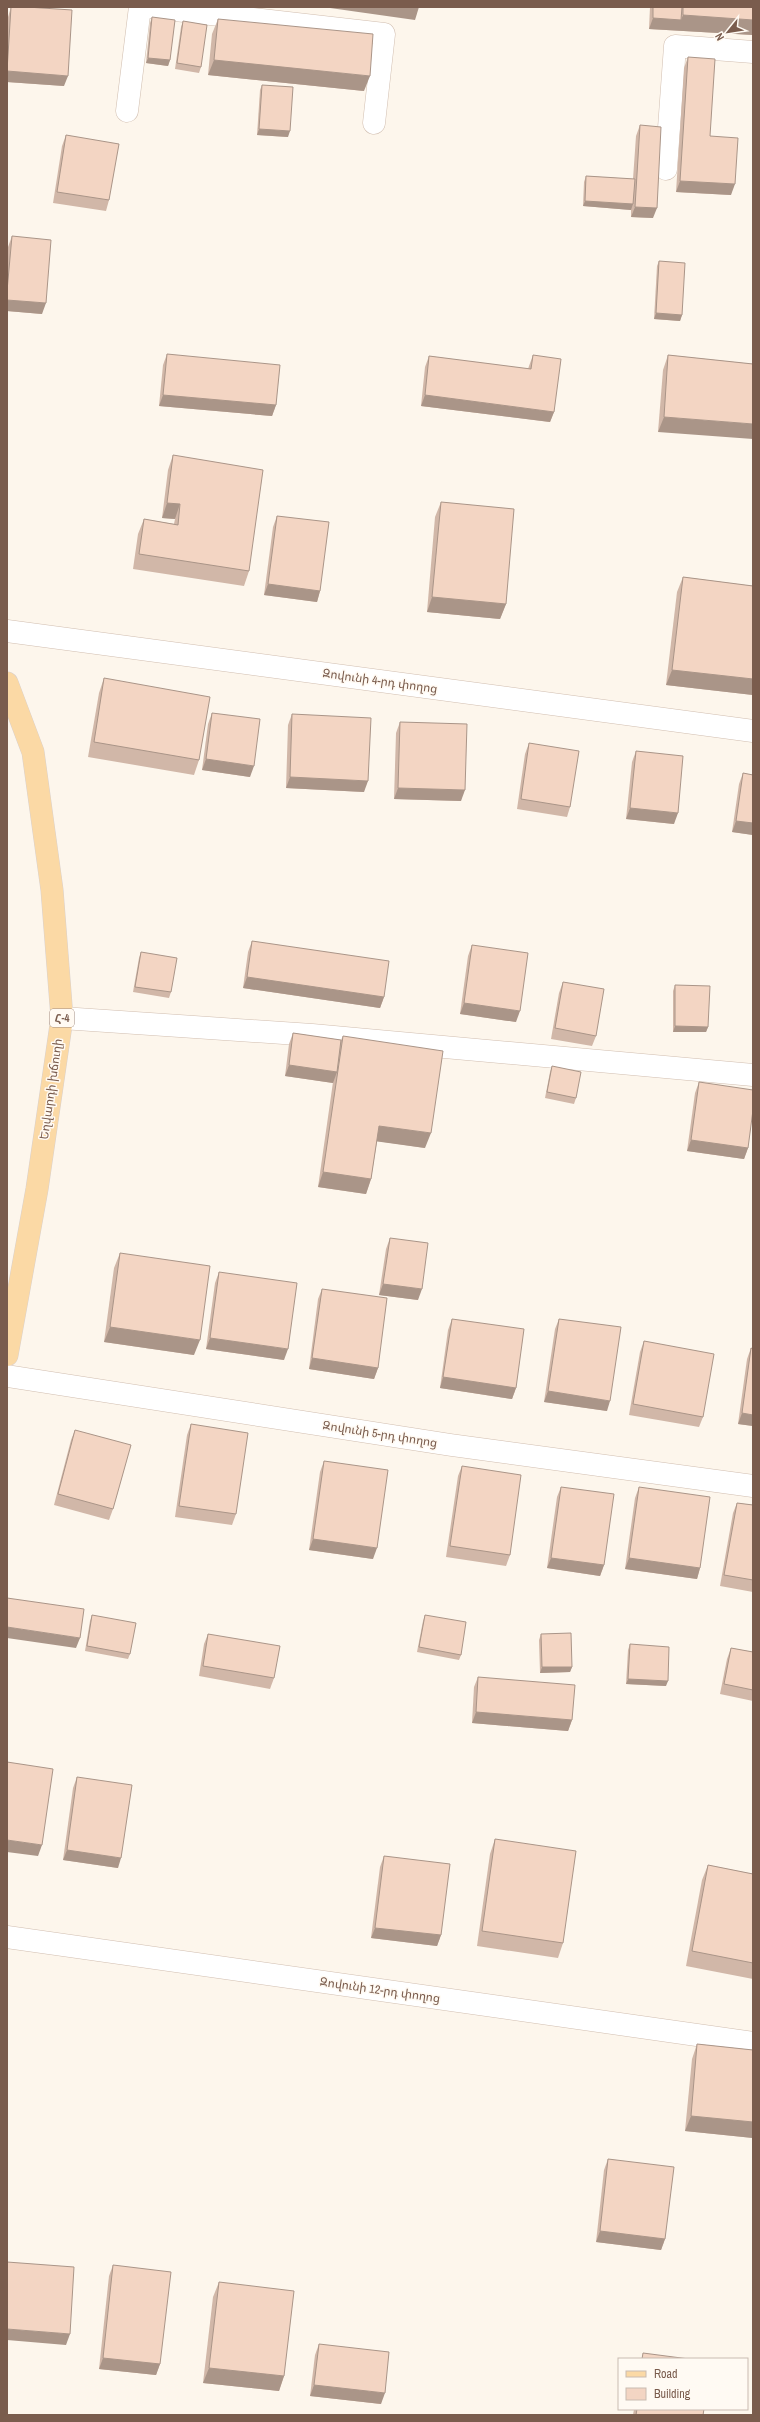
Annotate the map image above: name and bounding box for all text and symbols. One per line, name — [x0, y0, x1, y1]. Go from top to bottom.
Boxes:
north arrow — [708, 12, 748, 52]
text: N — [712, 31, 727, 43]
street label: Զովունի 4-րդ փողոց — [321, 665, 439, 697]
road number: Հ-4 — [50, 1009, 74, 1027]
street label: Եղվարդի խճուղի — [36, 1037, 66, 1141]
street label: Զովունի 5-րդ փողոց — [321, 1417, 439, 1451]
street label: Զովունի 12-րդ փողոց — [319, 1974, 441, 2006]
legend — [618, 2358, 748, 2410]
text: Road — [654, 2366, 678, 2382]
text: Building — [654, 2386, 691, 2402]

